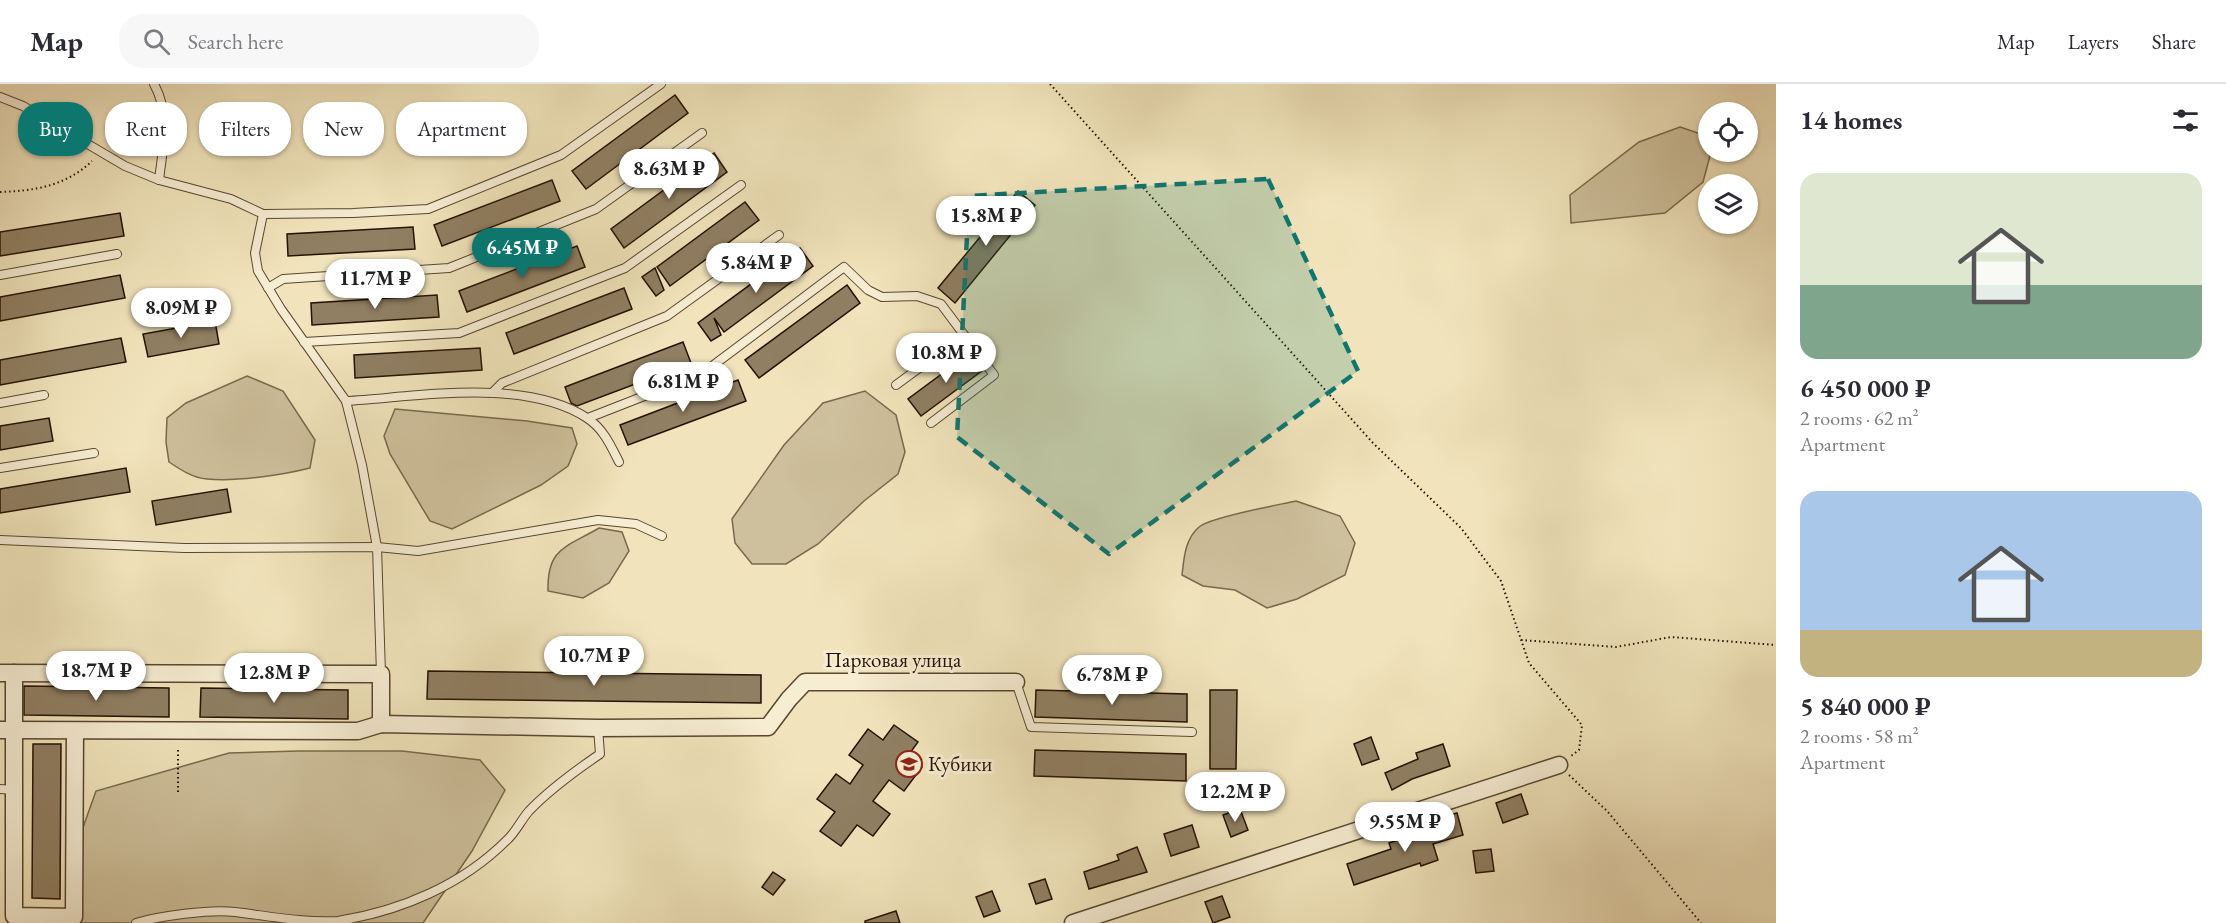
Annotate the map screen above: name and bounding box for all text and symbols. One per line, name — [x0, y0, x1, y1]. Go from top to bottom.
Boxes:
search box — [119, 14, 539, 68]
text: Map — [30, 23, 83, 59]
icon: search — [140, 25, 173, 58]
text: Search here — [188, 27, 283, 56]
text: Map — [1997, 28, 2035, 55]
text: Layers — [2068, 28, 2119, 55]
text: Share — [2152, 28, 2196, 55]
chip: Buy — [18, 102, 93, 156]
chip: Rent — [105, 102, 187, 156]
chip: Filters — [199, 102, 291, 156]
chip: New — [303, 102, 384, 156]
chip: Apartment — [396, 102, 527, 156]
map controls — [1698, 102, 1758, 234]
button: locate — [1698, 102, 1758, 162]
text: 14 homes — [1800, 103, 1902, 137]
icon: filters — [2169, 104, 2202, 137]
pin: 8.63M ₽ — [614, 149, 724, 200]
text: 8.63M ₽ — [633, 155, 705, 181]
button: layers — [1698, 174, 1758, 234]
pin: 15.8M ₽ — [931, 196, 1041, 247]
text: 15.8M ₽ — [950, 202, 1022, 228]
icon: home — [1947, 212, 2055, 320]
pin: 6.45M ₽ — [467, 228, 577, 279]
text: 6.45M ₽ — [486, 234, 558, 260]
pin: 5.84M ₽ — [701, 243, 811, 294]
text: 5.84M ₽ — [720, 249, 792, 275]
pin: 11.7M ₽ — [320, 259, 430, 310]
text: 11.7M ₽ — [339, 265, 411, 291]
pin: 8.09M ₽ — [126, 288, 236, 339]
text: 8.09M ₽ — [145, 294, 217, 320]
pin: 10.8M ₽ — [891, 333, 1001, 384]
text: 10.8M ₽ — [910, 339, 982, 365]
pin: 6.81M ₽ — [628, 362, 738, 413]
text: 6.81M ₽ — [647, 368, 719, 394]
text: 6 450 000 ₽ — [1800, 371, 1931, 405]
text: 2 rooms · 62 m² — [1800, 405, 1919, 431]
text: Apartment — [1800, 431, 1885, 457]
icon: home — [1947, 530, 2055, 638]
pin: 10.7M ₽ — [539, 636, 649, 687]
text: 10.7M ₽ — [558, 642, 630, 668]
street label: Парковая улица — [825, 646, 962, 673]
pin: 18.7M ₽ — [41, 651, 151, 702]
pin: 12.8M ₽ — [219, 653, 329, 704]
pin: 6.78M ₽ — [1057, 655, 1167, 706]
text: 18.7M ₽ — [60, 657, 132, 683]
text: 12.8M ₽ — [238, 659, 310, 685]
text: 6.78M ₽ — [1076, 661, 1148, 687]
text: 5 840 000 ₽ — [1800, 689, 1931, 723]
text: 2 rooms · 58 m² — [1800, 723, 1919, 749]
school or university icon: Кубики — [894, 749, 924, 779]
text: Apartment — [1800, 749, 1885, 775]
place label: Кубики — [928, 750, 992, 777]
pin: 12.2M ₽ — [1180, 772, 1290, 823]
text: 12.2M ₽ — [1199, 778, 1271, 804]
pin: 9.55M ₽ — [1350, 802, 1460, 853]
text: 9.55M ₽ — [1369, 808, 1441, 834]

